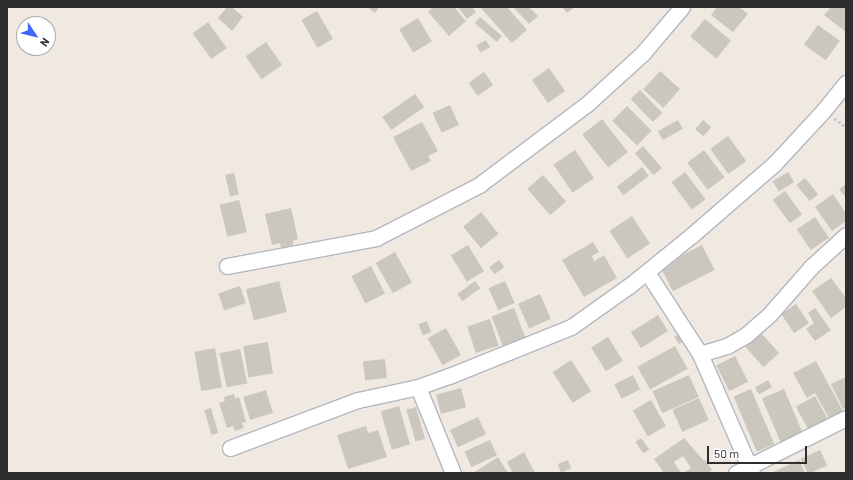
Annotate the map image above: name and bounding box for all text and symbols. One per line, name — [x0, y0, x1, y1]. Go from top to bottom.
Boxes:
north arrow — [16, 16, 56, 56]
text: N — [38, 36, 53, 49]
scale bar — [709, 438, 809, 464]
text: 50 m — [714, 446, 739, 460]

